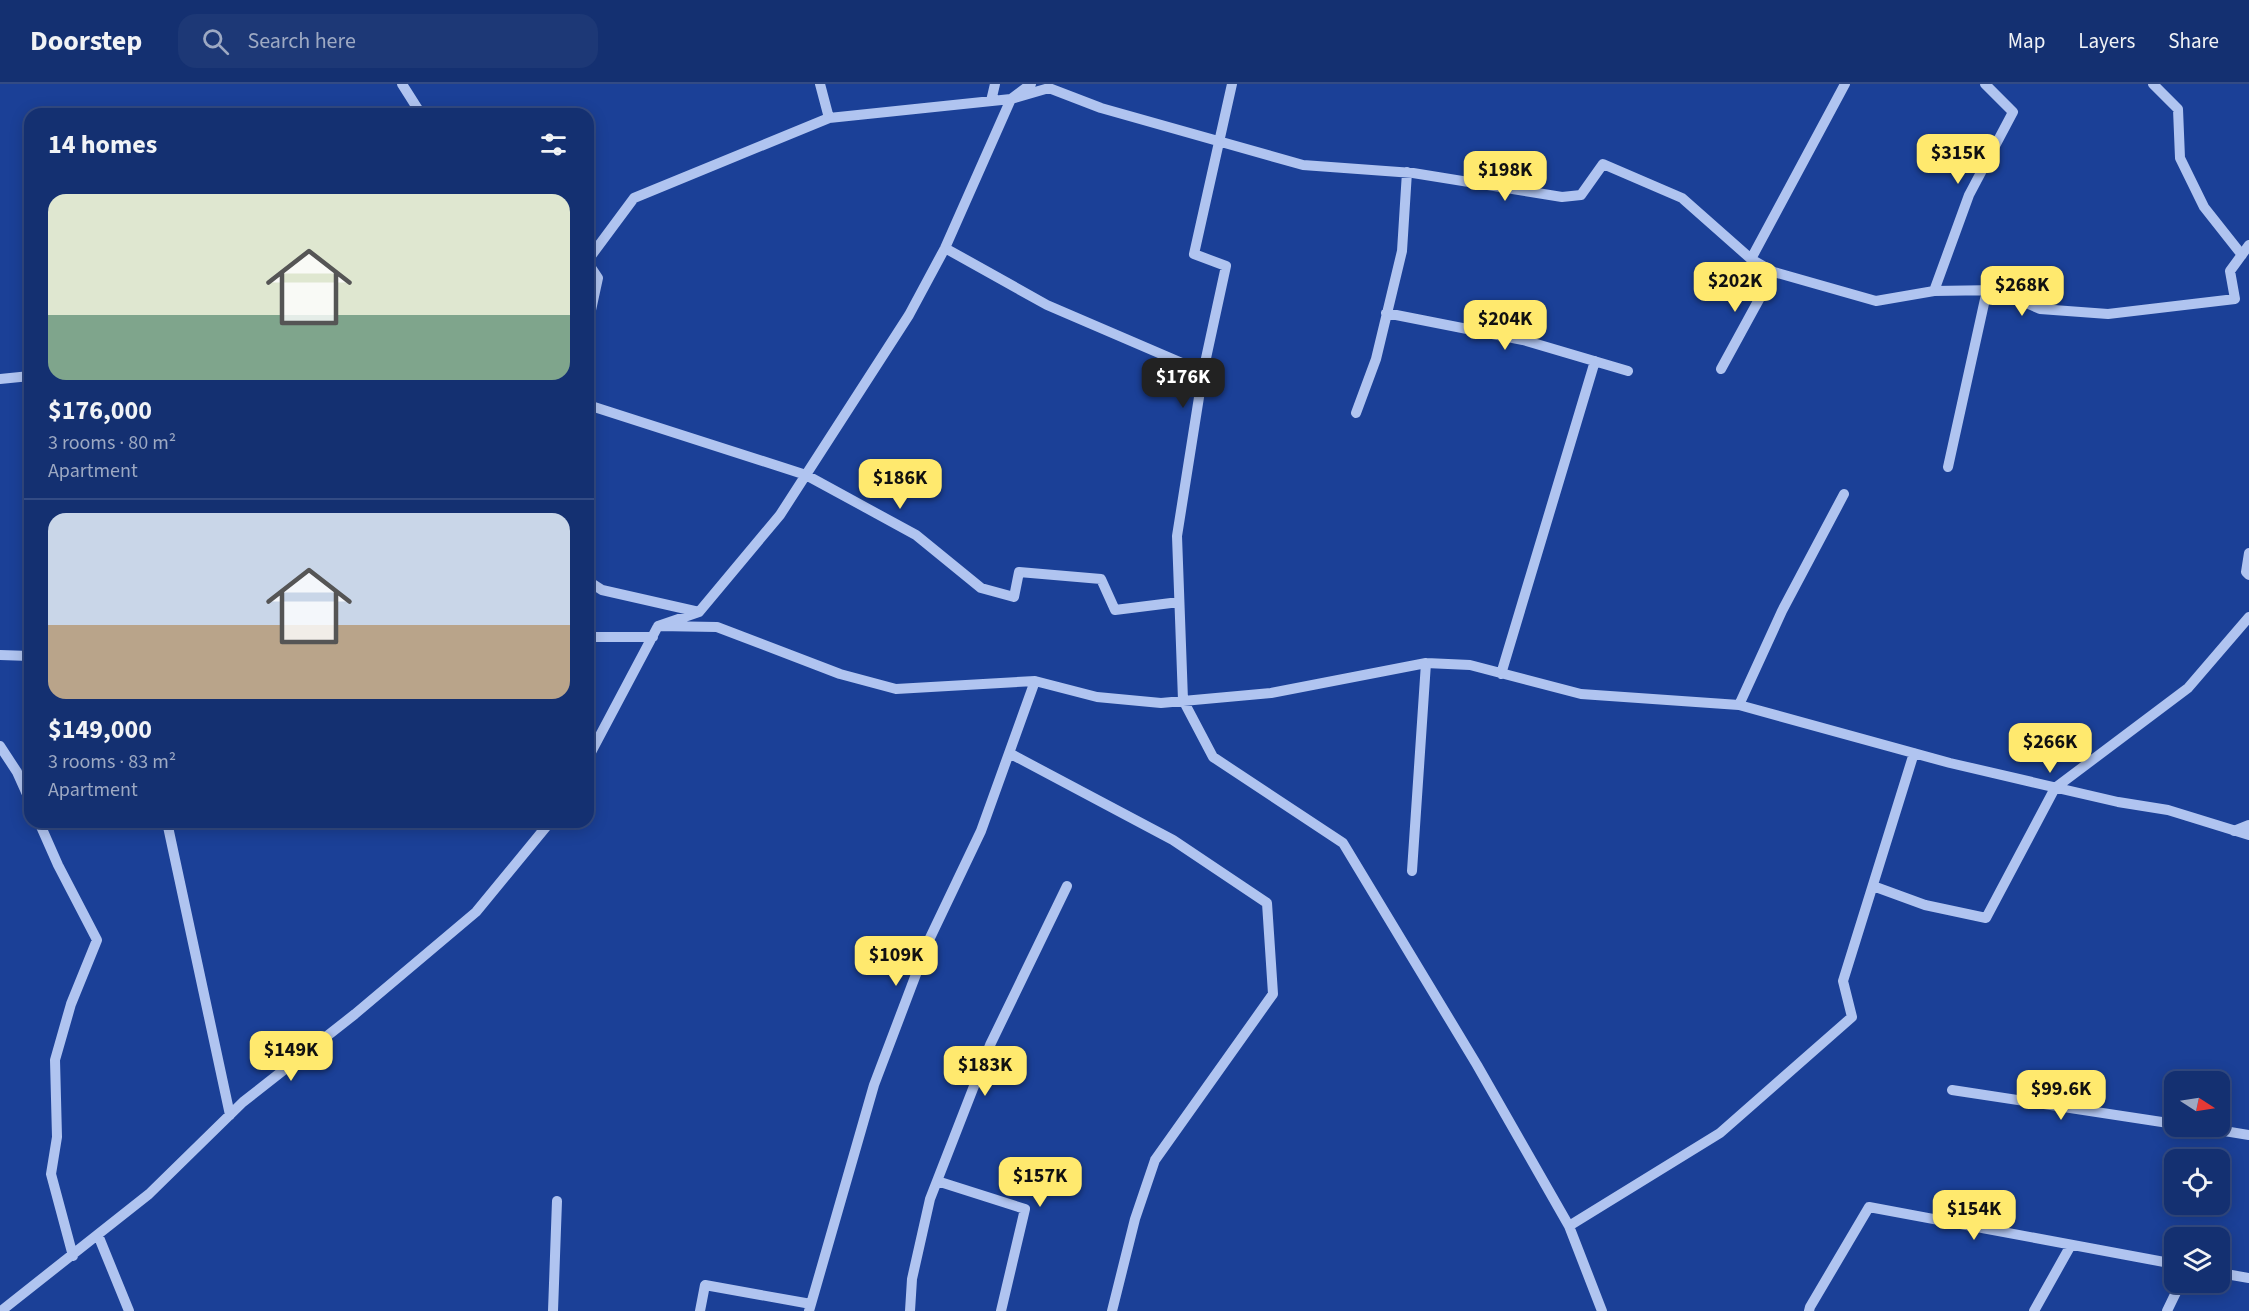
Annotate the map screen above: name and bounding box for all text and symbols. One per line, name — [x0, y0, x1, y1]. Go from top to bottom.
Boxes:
search box — [178, 14, 598, 68]
text: Doorstep — [30, 21, 142, 61]
icon: search — [199, 25, 232, 58]
text: Search here — [247, 25, 356, 57]
text: Map — [2008, 26, 2045, 56]
text: Layers — [2078, 26, 2135, 56]
text: Share — [2168, 26, 2219, 56]
text: 14 homes — [48, 126, 157, 163]
icon: filters — [537, 128, 570, 161]
pin: $315K — [1916, 134, 2000, 185]
text: $315K — [1931, 139, 1985, 167]
pin: $198K — [1463, 151, 1547, 202]
text: $198K — [1478, 156, 1532, 184]
icon: home — [255, 233, 363, 341]
pin: $202K — [1693, 262, 1777, 313]
pin: $268K — [1980, 266, 2064, 317]
text: $202K — [1708, 267, 1762, 295]
text: $268K — [1995, 271, 2049, 299]
pin: $204K — [1463, 300, 1547, 351]
text: $204K — [1478, 305, 1532, 333]
pin: $176K — [1141, 358, 1225, 409]
text: $176K — [1156, 363, 1210, 391]
text: $176,000 — [48, 392, 152, 429]
text: 3 rooms · 80 m² — [48, 429, 176, 457]
text: Apartment — [48, 457, 138, 485]
pin: $186K — [858, 459, 942, 510]
text: $186K — [873, 464, 927, 492]
icon: home — [255, 552, 363, 660]
text: $149,000 — [48, 711, 152, 748]
pin: $266K — [2008, 723, 2092, 774]
text: $266K — [2023, 728, 2077, 756]
text: 3 rooms · 83 m² — [48, 748, 176, 776]
text: Apartment — [48, 776, 138, 804]
pin: $109K — [854, 936, 938, 987]
text: $109K — [869, 941, 923, 969]
pin: $149K — [249, 1031, 333, 1082]
text: $149K — [264, 1036, 318, 1064]
pin: $183K — [943, 1046, 1027, 1097]
text: $183K — [958, 1051, 1012, 1079]
pin: $99.6K — [2012, 1070, 2110, 1121]
north arrow — [2164, 1071, 2230, 1137]
map controls — [2164, 1071, 2230, 1293]
text: $99.6K — [2031, 1075, 2091, 1103]
button: locate — [2164, 1149, 2230, 1215]
pin: $157K — [998, 1157, 1082, 1208]
text: $157K — [1013, 1162, 1067, 1190]
pin: $154K — [1932, 1190, 2016, 1241]
text: $154K — [1947, 1195, 2001, 1223]
button: layers — [2164, 1227, 2230, 1293]

